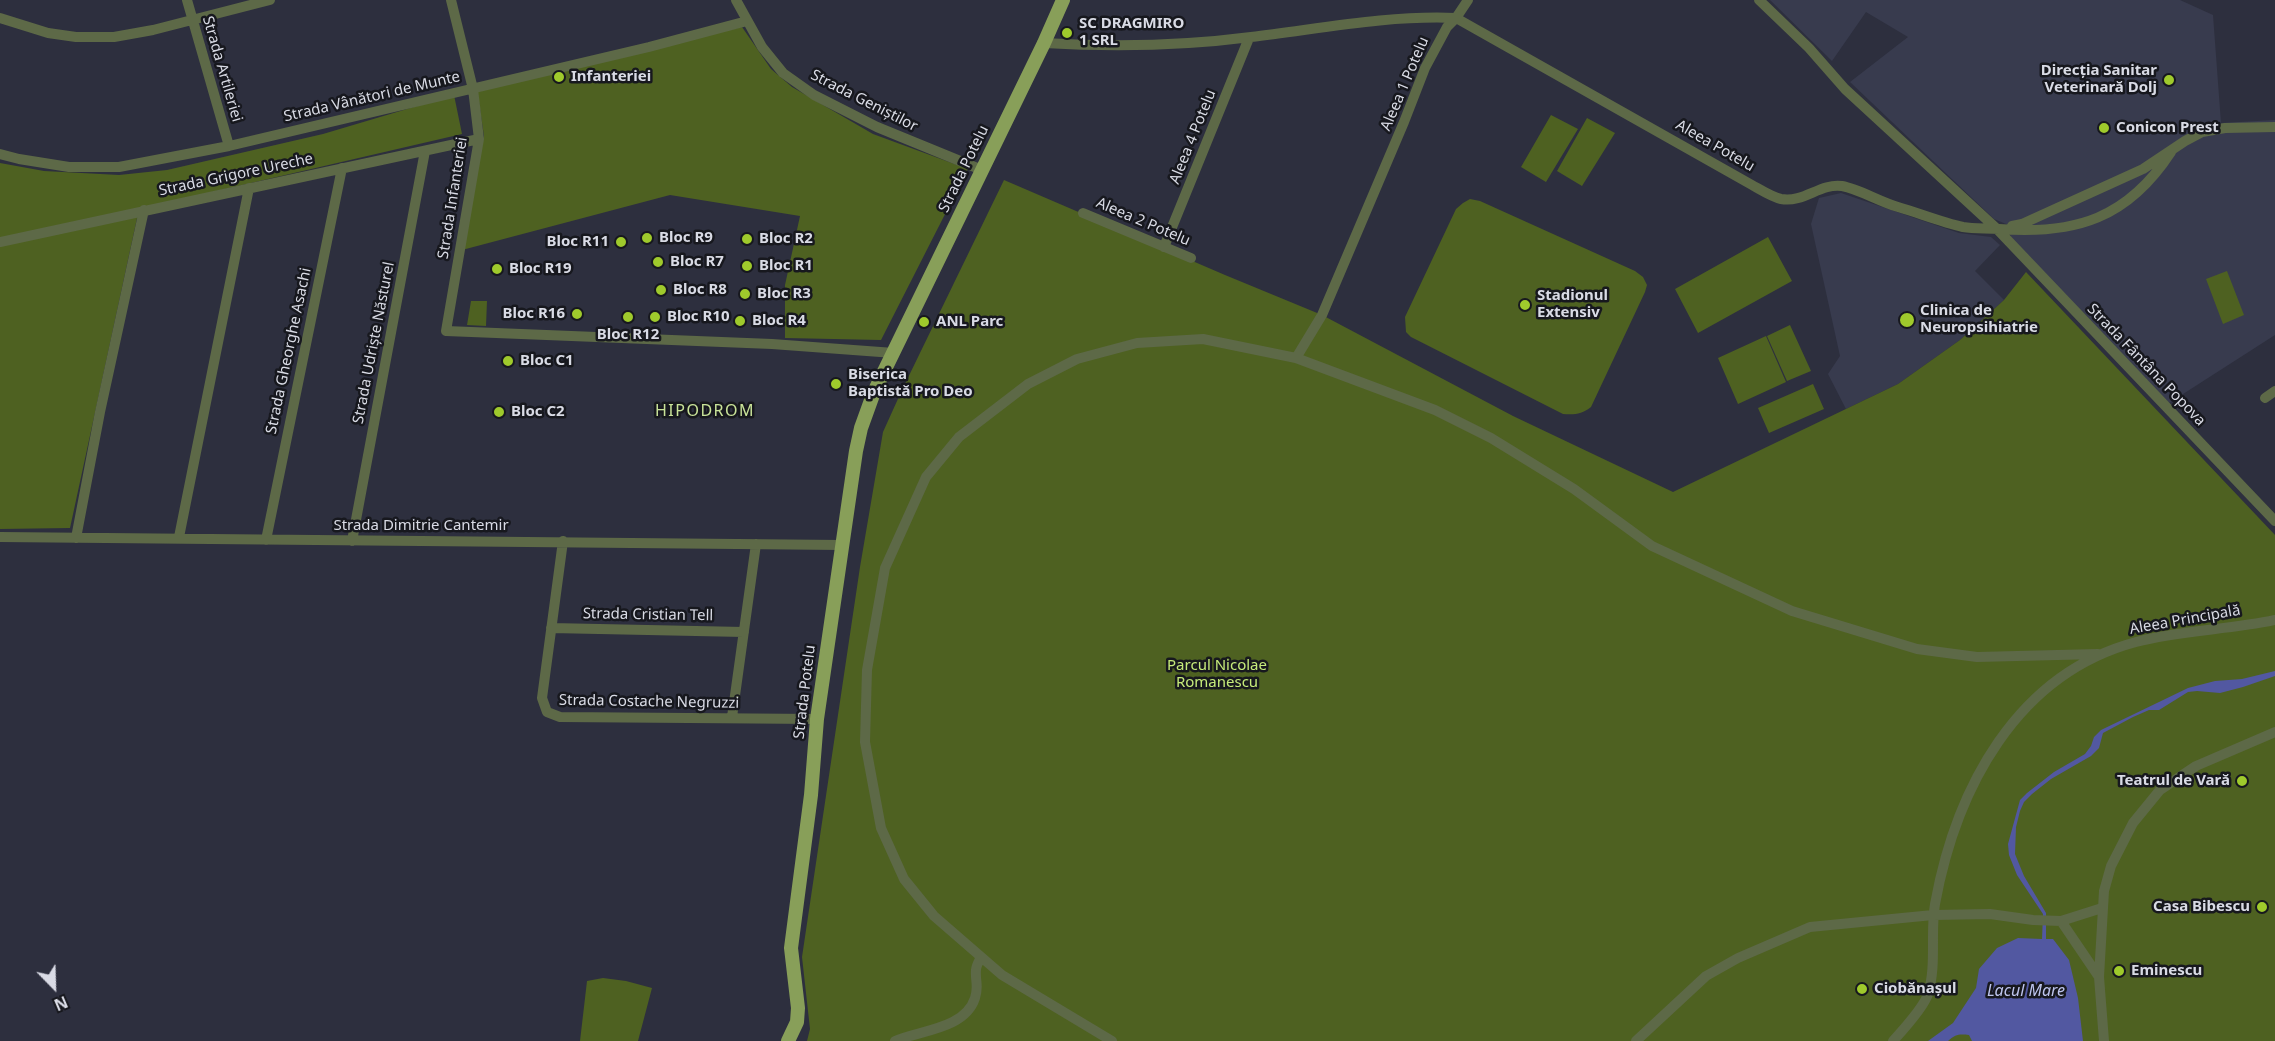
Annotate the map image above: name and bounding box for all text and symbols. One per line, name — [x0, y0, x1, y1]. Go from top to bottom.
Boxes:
street label: Strada Artileriei — [198, 14, 246, 124]
place label: SC DRAGMIRO 1 SRL — [1079, 15, 1184, 50]
marker: SC DRAGMIRO 1 SRL — [1060, 26, 1074, 40]
street label: Aleea 1 Potelu — [1377, 34, 1433, 134]
place label: Direcția Sanitar Veterinară Dolj — [2041, 62, 2157, 97]
street label: Strada Geniștilor — [808, 66, 920, 136]
street label: Strada Vânători de Munte — [282, 68, 462, 126]
place label: Infanteriei — [571, 68, 651, 86]
marker: Infanteriei — [552, 70, 566, 84]
marker: Direcția Sanitar Veterinară Dolj — [2162, 73, 2176, 87]
street label: Aleea 4 Potelu — [1166, 87, 1220, 187]
street label: Aleea Potelu — [1672, 116, 1758, 176]
place label: Conicon Prest — [2116, 119, 2219, 137]
marker: Conicon Prest — [2097, 121, 2111, 135]
street label: Strada Potelu — [935, 123, 993, 215]
street label: Strada Infanteriei — [434, 136, 472, 260]
street label: Strada Grigore Ureche — [157, 150, 315, 200]
street label: Aleea 2 Potelu — [1093, 194, 1193, 250]
place label: Bloc R9 — [659, 229, 713, 247]
place label: Bloc R2 — [759, 230, 813, 248]
marker: Bloc R9 — [640, 231, 654, 245]
marker: Bloc R2 — [740, 232, 754, 246]
place label: Bloc R11 — [547, 233, 609, 251]
marker: Bloc R11 — [614, 235, 628, 249]
place label: Bloc R7 — [670, 253, 724, 271]
marker: Bloc R7 — [651, 255, 665, 269]
place label: Bloc R1 — [759, 257, 813, 275]
marker: Bloc R1 — [740, 259, 754, 273]
street label: Strada Udriște Năsturel — [349, 260, 399, 426]
place label: Bloc R19 — [509, 260, 571, 278]
marker: Bloc R19 — [490, 262, 504, 276]
street label: Strada Gheorghe Asachi — [263, 266, 315, 436]
place label: Bloc R8 — [673, 281, 727, 299]
marker: Bloc R8 — [654, 283, 668, 297]
place label: Bloc R3 — [757, 285, 811, 303]
marker: Bloc R3 — [738, 287, 752, 301]
place label: Stadionul Extensiv — [1537, 287, 1608, 322]
marker: Stadionul Extensiv — [1518, 298, 1532, 312]
street label: Strada Fântâna Popova — [2083, 300, 2209, 430]
place label: Clinica de Neuropsihiatrie — [1920, 302, 2038, 337]
place label: Bloc R16 — [503, 305, 565, 323]
marker: Bloc R16 — [570, 307, 584, 321]
place label: Bloc R10 — [667, 308, 729, 326]
marker: Bloc R12 — [621, 310, 635, 324]
marker: Bloc R10 — [648, 310, 662, 324]
marker: Clinica de Neuropsihiatrie — [1898, 311, 1916, 329]
place label: Bloc R4 — [752, 312, 806, 330]
place label: ANL Parc — [936, 313, 1003, 331]
marker: Bloc R4 — [733, 314, 747, 328]
marker: ANL Parc — [917, 315, 931, 329]
place label: Bloc R12 — [597, 326, 659, 344]
place label: Bloc C1 — [520, 352, 574, 370]
marker: Bloc C1 — [501, 354, 515, 368]
place label: Biserica Baptistă Pro Deo — [848, 366, 973, 401]
marker: Biserica Baptistă Pro Deo — [829, 377, 843, 391]
district label: HIPODROM — [655, 401, 755, 421]
place label: Bloc C2 — [511, 403, 565, 421]
marker: Bloc C2 — [492, 405, 506, 419]
street label: Strada Dimitrie Cantemir — [333, 517, 509, 535]
street label: Aleea Principală — [2128, 601, 2242, 639]
street label: Strada Cristian Tell — [583, 605, 713, 625]
street label: Strada Potelu — [790, 644, 820, 740]
park label: Parcul Nicolae Romanescu — [1167, 657, 1267, 692]
street label: Strada Costache Negruzzi — [559, 691, 739, 713]
place label: Teatrul de Vară — [2117, 772, 2230, 790]
marker: Teatrul de Vară — [2235, 774, 2249, 788]
place label: Casa Bibescu — [2153, 898, 2250, 916]
marker: Casa Bibescu — [2255, 900, 2269, 914]
north arrow — [24, 957, 84, 1017]
place label: Eminescu — [2131, 962, 2202, 980]
marker: Eminescu — [2112, 964, 2126, 978]
place label: Ciobănașul — [1874, 980, 1956, 998]
water label: Lacul Mare — [1987, 981, 2065, 1001]
marker: Ciobănașul — [1855, 982, 1869, 996]
text: N — [51, 991, 71, 1016]

